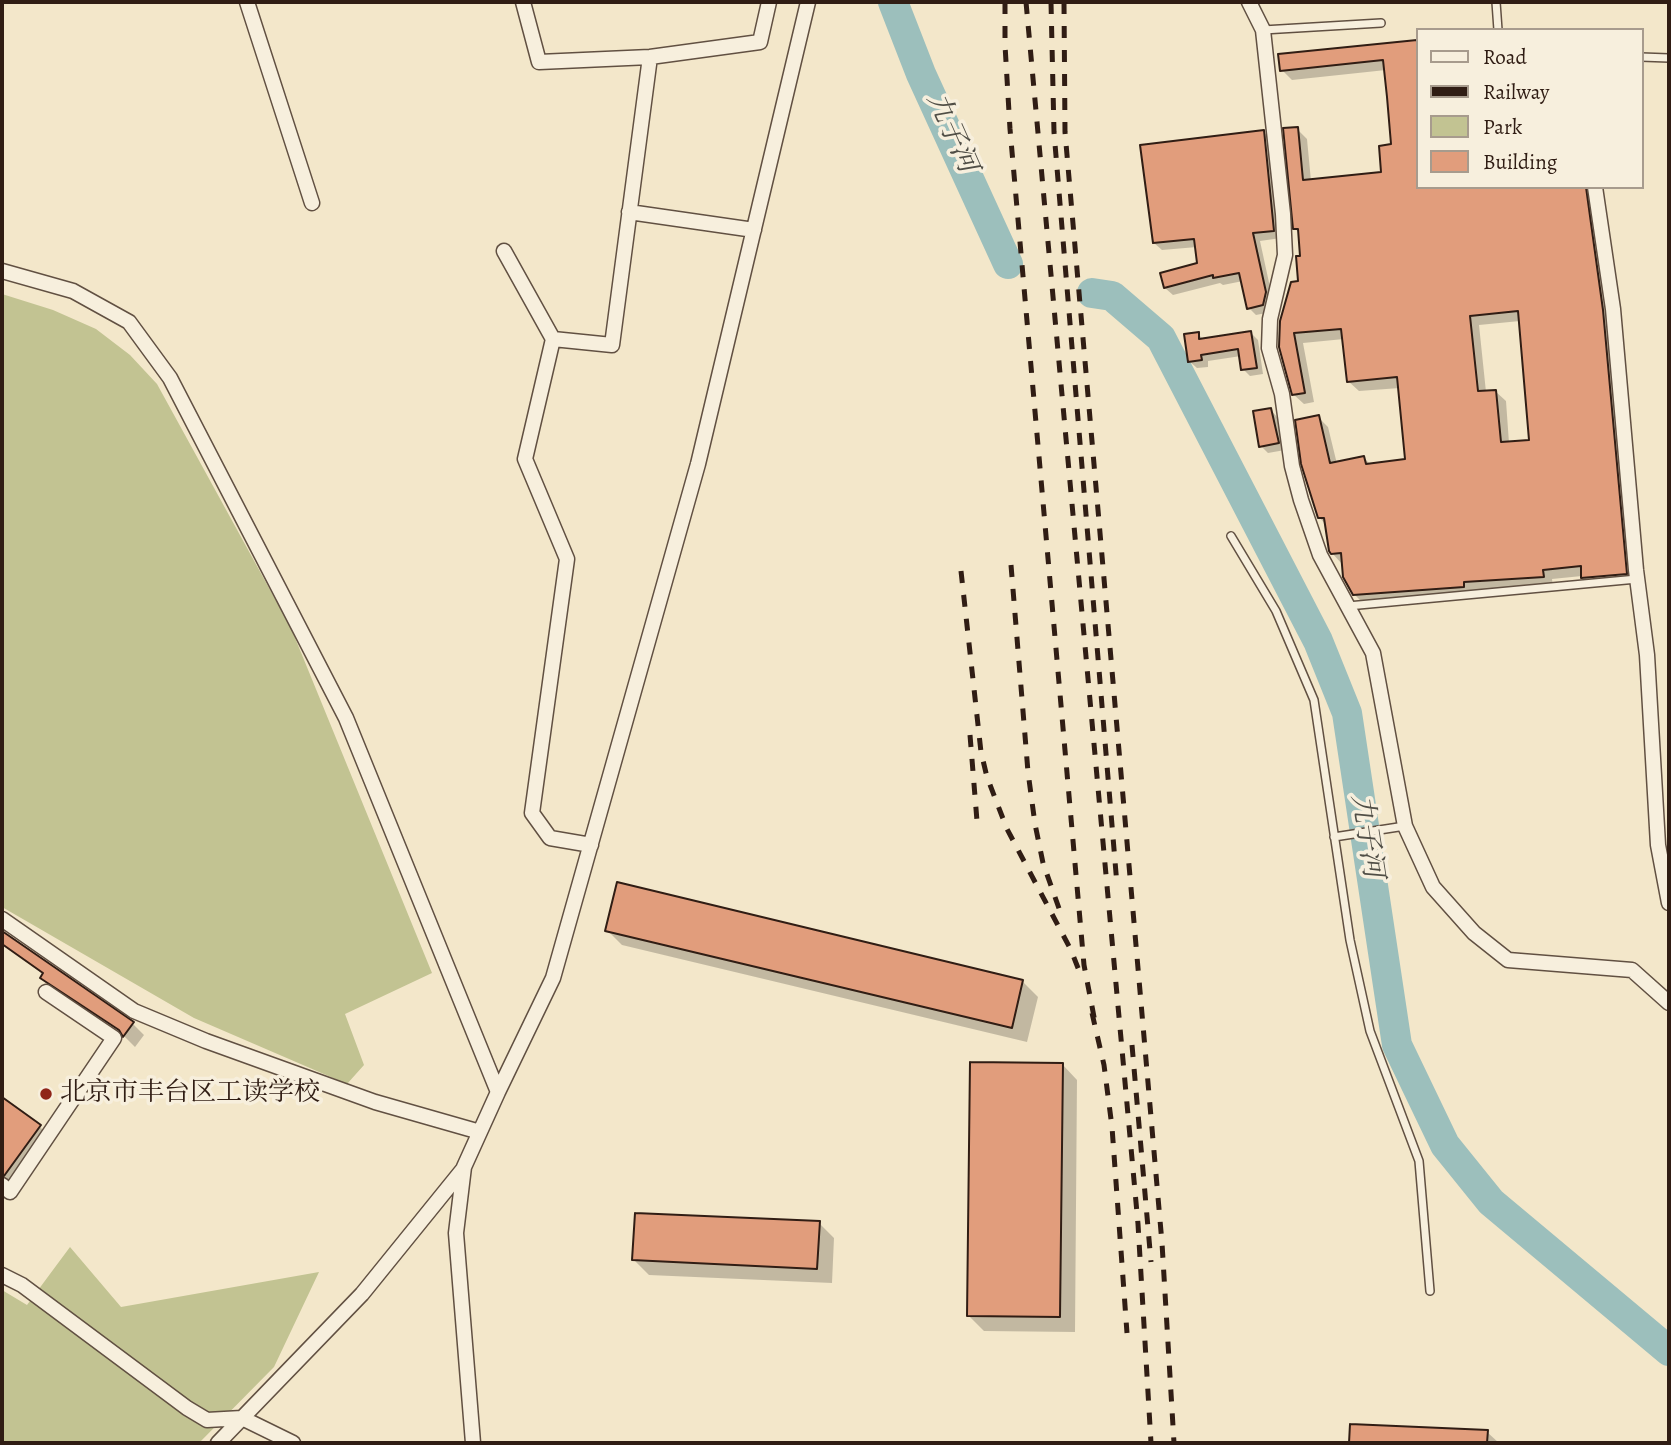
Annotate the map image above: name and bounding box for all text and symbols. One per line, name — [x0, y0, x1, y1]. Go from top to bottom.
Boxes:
legend — [1416, 28, 1643, 189]
text: Road — [1483, 43, 1527, 71]
text: Railway — [1483, 78, 1549, 106]
water label: 九子河 — [919, 88, 983, 178]
text: Park — [1483, 113, 1522, 141]
text: Building — [1483, 148, 1557, 176]
water label: 九子河 — [1343, 792, 1389, 880]
place label: 北京市丰台区工读学校 — [60, 1078, 320, 1110]
marker: 北京市丰台区工读学校 — [38, 1086, 54, 1102]

